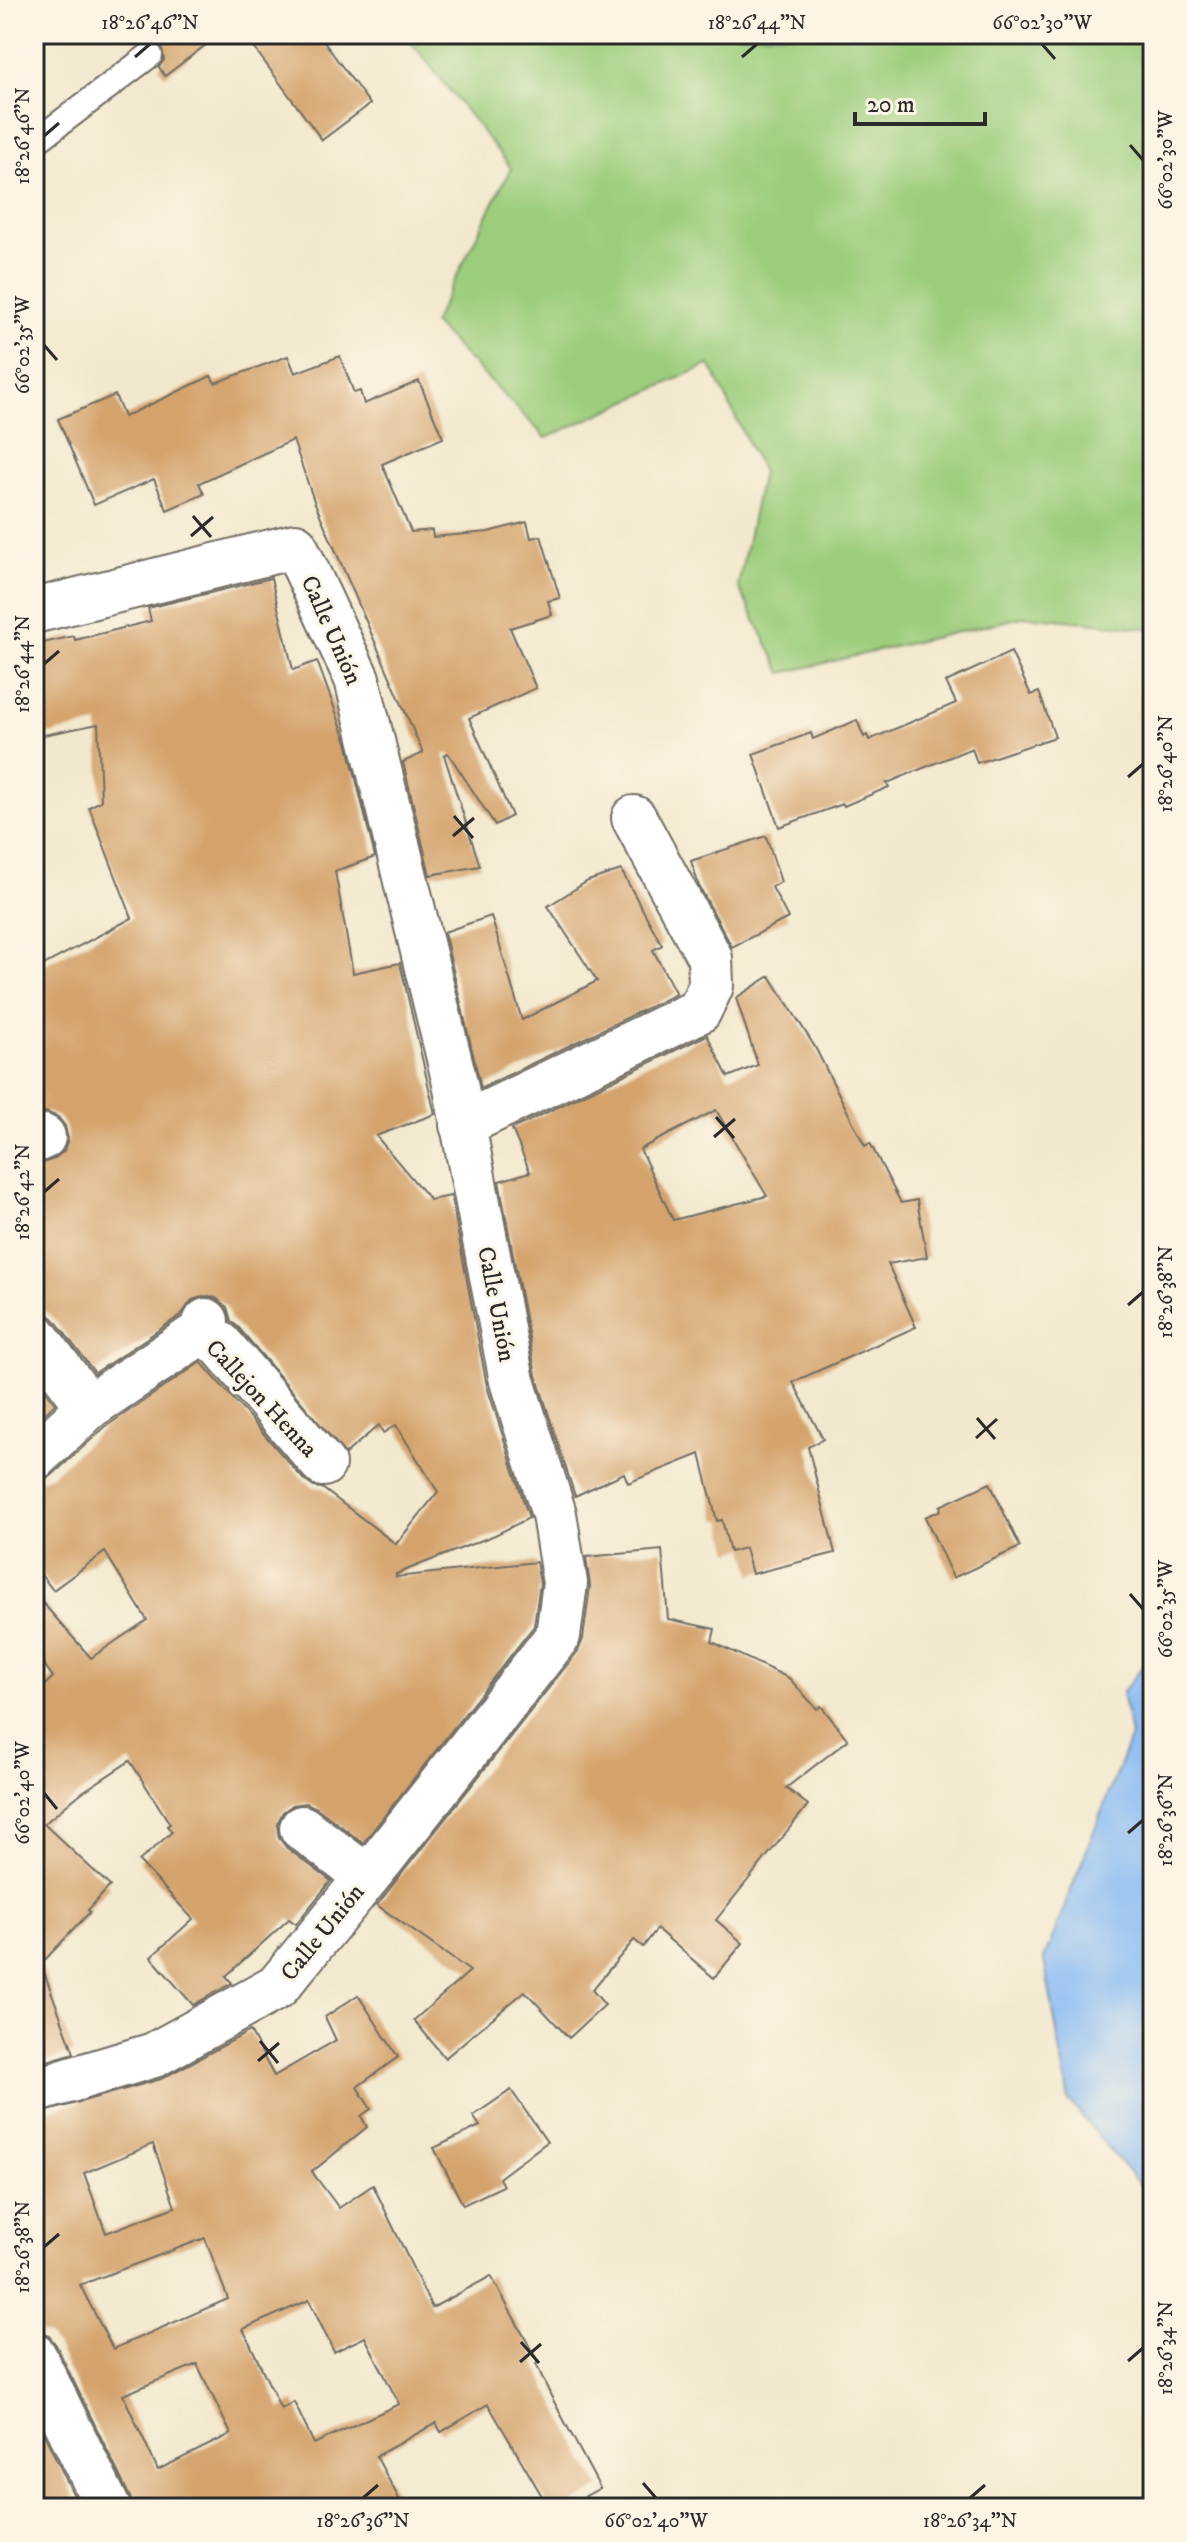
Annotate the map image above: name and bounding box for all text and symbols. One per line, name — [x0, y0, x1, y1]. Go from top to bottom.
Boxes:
text: 18°26'46"N — [101, 11, 199, 36]
text: 18°26'44"N — [708, 11, 806, 36]
text: 66°02'30"W — [992, 11, 1092, 36]
scale bar — [855, 76, 985, 126]
text: 18°26'46"N — [11, 87, 36, 185]
text: 20 m — [867, 90, 915, 120]
text: 66°02'30"W — [1154, 110, 1179, 210]
text: 66°02'35"W — [11, 295, 36, 394]
street label: Calle Unión — [294, 571, 369, 690]
text: 18°26'44"N — [11, 615, 36, 713]
text: 18°26'40"N — [1154, 715, 1179, 813]
text: 18°26'42"N — [11, 1144, 36, 1240]
street label: Calle Unión — [470, 1244, 522, 1365]
text: 18°26'38"N — [1154, 1246, 1179, 1338]
street label: Callejon Henna — [199, 1333, 324, 1465]
text: 66°02'35"W — [1154, 1559, 1179, 1658]
text: 66°02'40"W — [11, 1741, 36, 1845]
text: 18°26'36"N — [1154, 1773, 1179, 1867]
street label: Calle Unión — [274, 1878, 371, 1987]
text: 18°26'38"N — [11, 2201, 36, 2293]
text: 18°26'34"N — [1154, 2301, 1179, 2395]
text: 18°26'36"N — [316, 2509, 410, 2534]
text: 66°02'40"W — [604, 2509, 708, 2534]
text: 18°26'34"N — [923, 2509, 1017, 2534]

